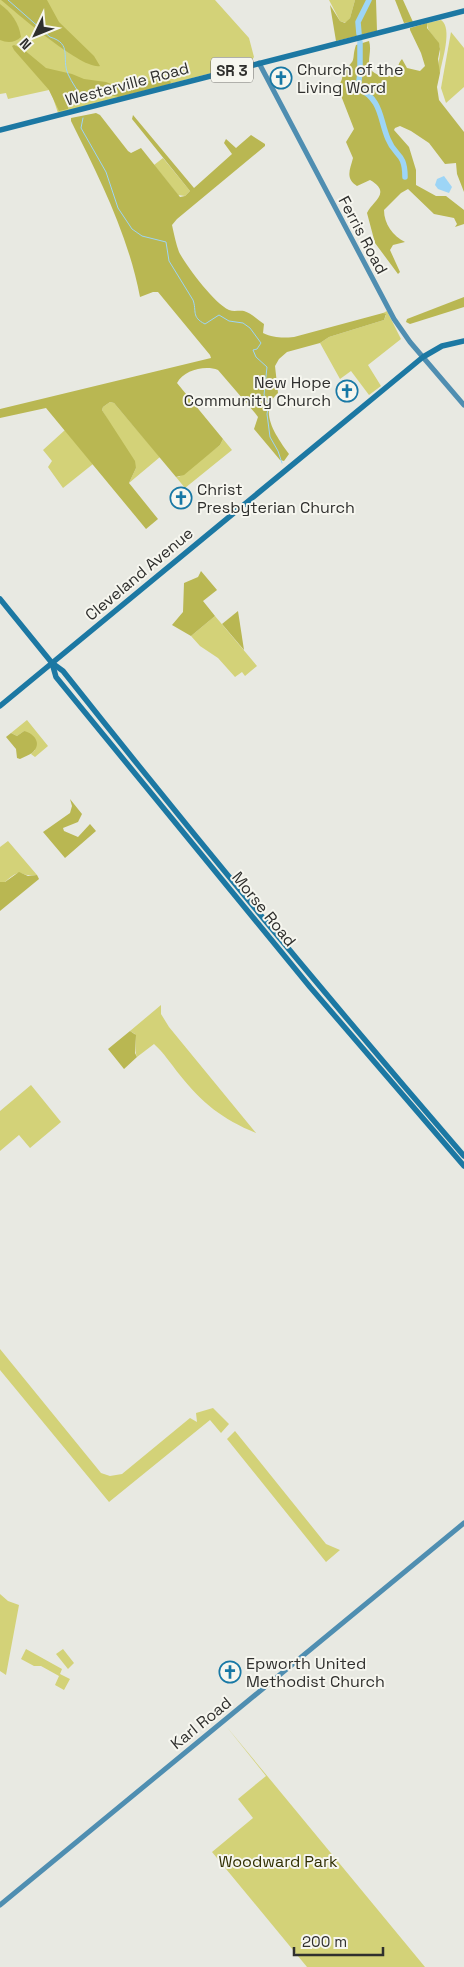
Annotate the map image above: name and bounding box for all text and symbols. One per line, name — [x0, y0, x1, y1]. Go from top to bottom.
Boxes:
north arrow — [10, 10, 60, 60]
text: N — [16, 34, 35, 53]
street label: Westerville Road — [63, 57, 191, 111]
road number: SR 3 — [211, 58, 253, 82]
place label: Church of the Living Word — [297, 59, 403, 98]
church icon: Church of the Living Word — [269, 66, 293, 90]
street label: Ferris Road — [334, 192, 392, 278]
place label: New Hope Community Church — [184, 372, 331, 411]
church icon: New Hope Community Church — [335, 379, 359, 403]
place label: Christ Presbyterian Church — [197, 479, 355, 518]
church icon: Christ Presbyterian Church — [169, 486, 193, 510]
street label: Cleveland Avenue — [81, 523, 197, 625]
street label: Morse Road — [227, 867, 301, 951]
place label: Epworth United Methodist Church — [246, 1653, 385, 1692]
church icon: Epworth United Methodist Church — [218, 1660, 242, 1684]
street label: Karl Road — [166, 1692, 236, 1754]
park label: Woodward Park — [218, 1851, 338, 1872]
scale bar — [294, 1924, 383, 1956]
text: 200 m — [302, 1932, 347, 1951]

